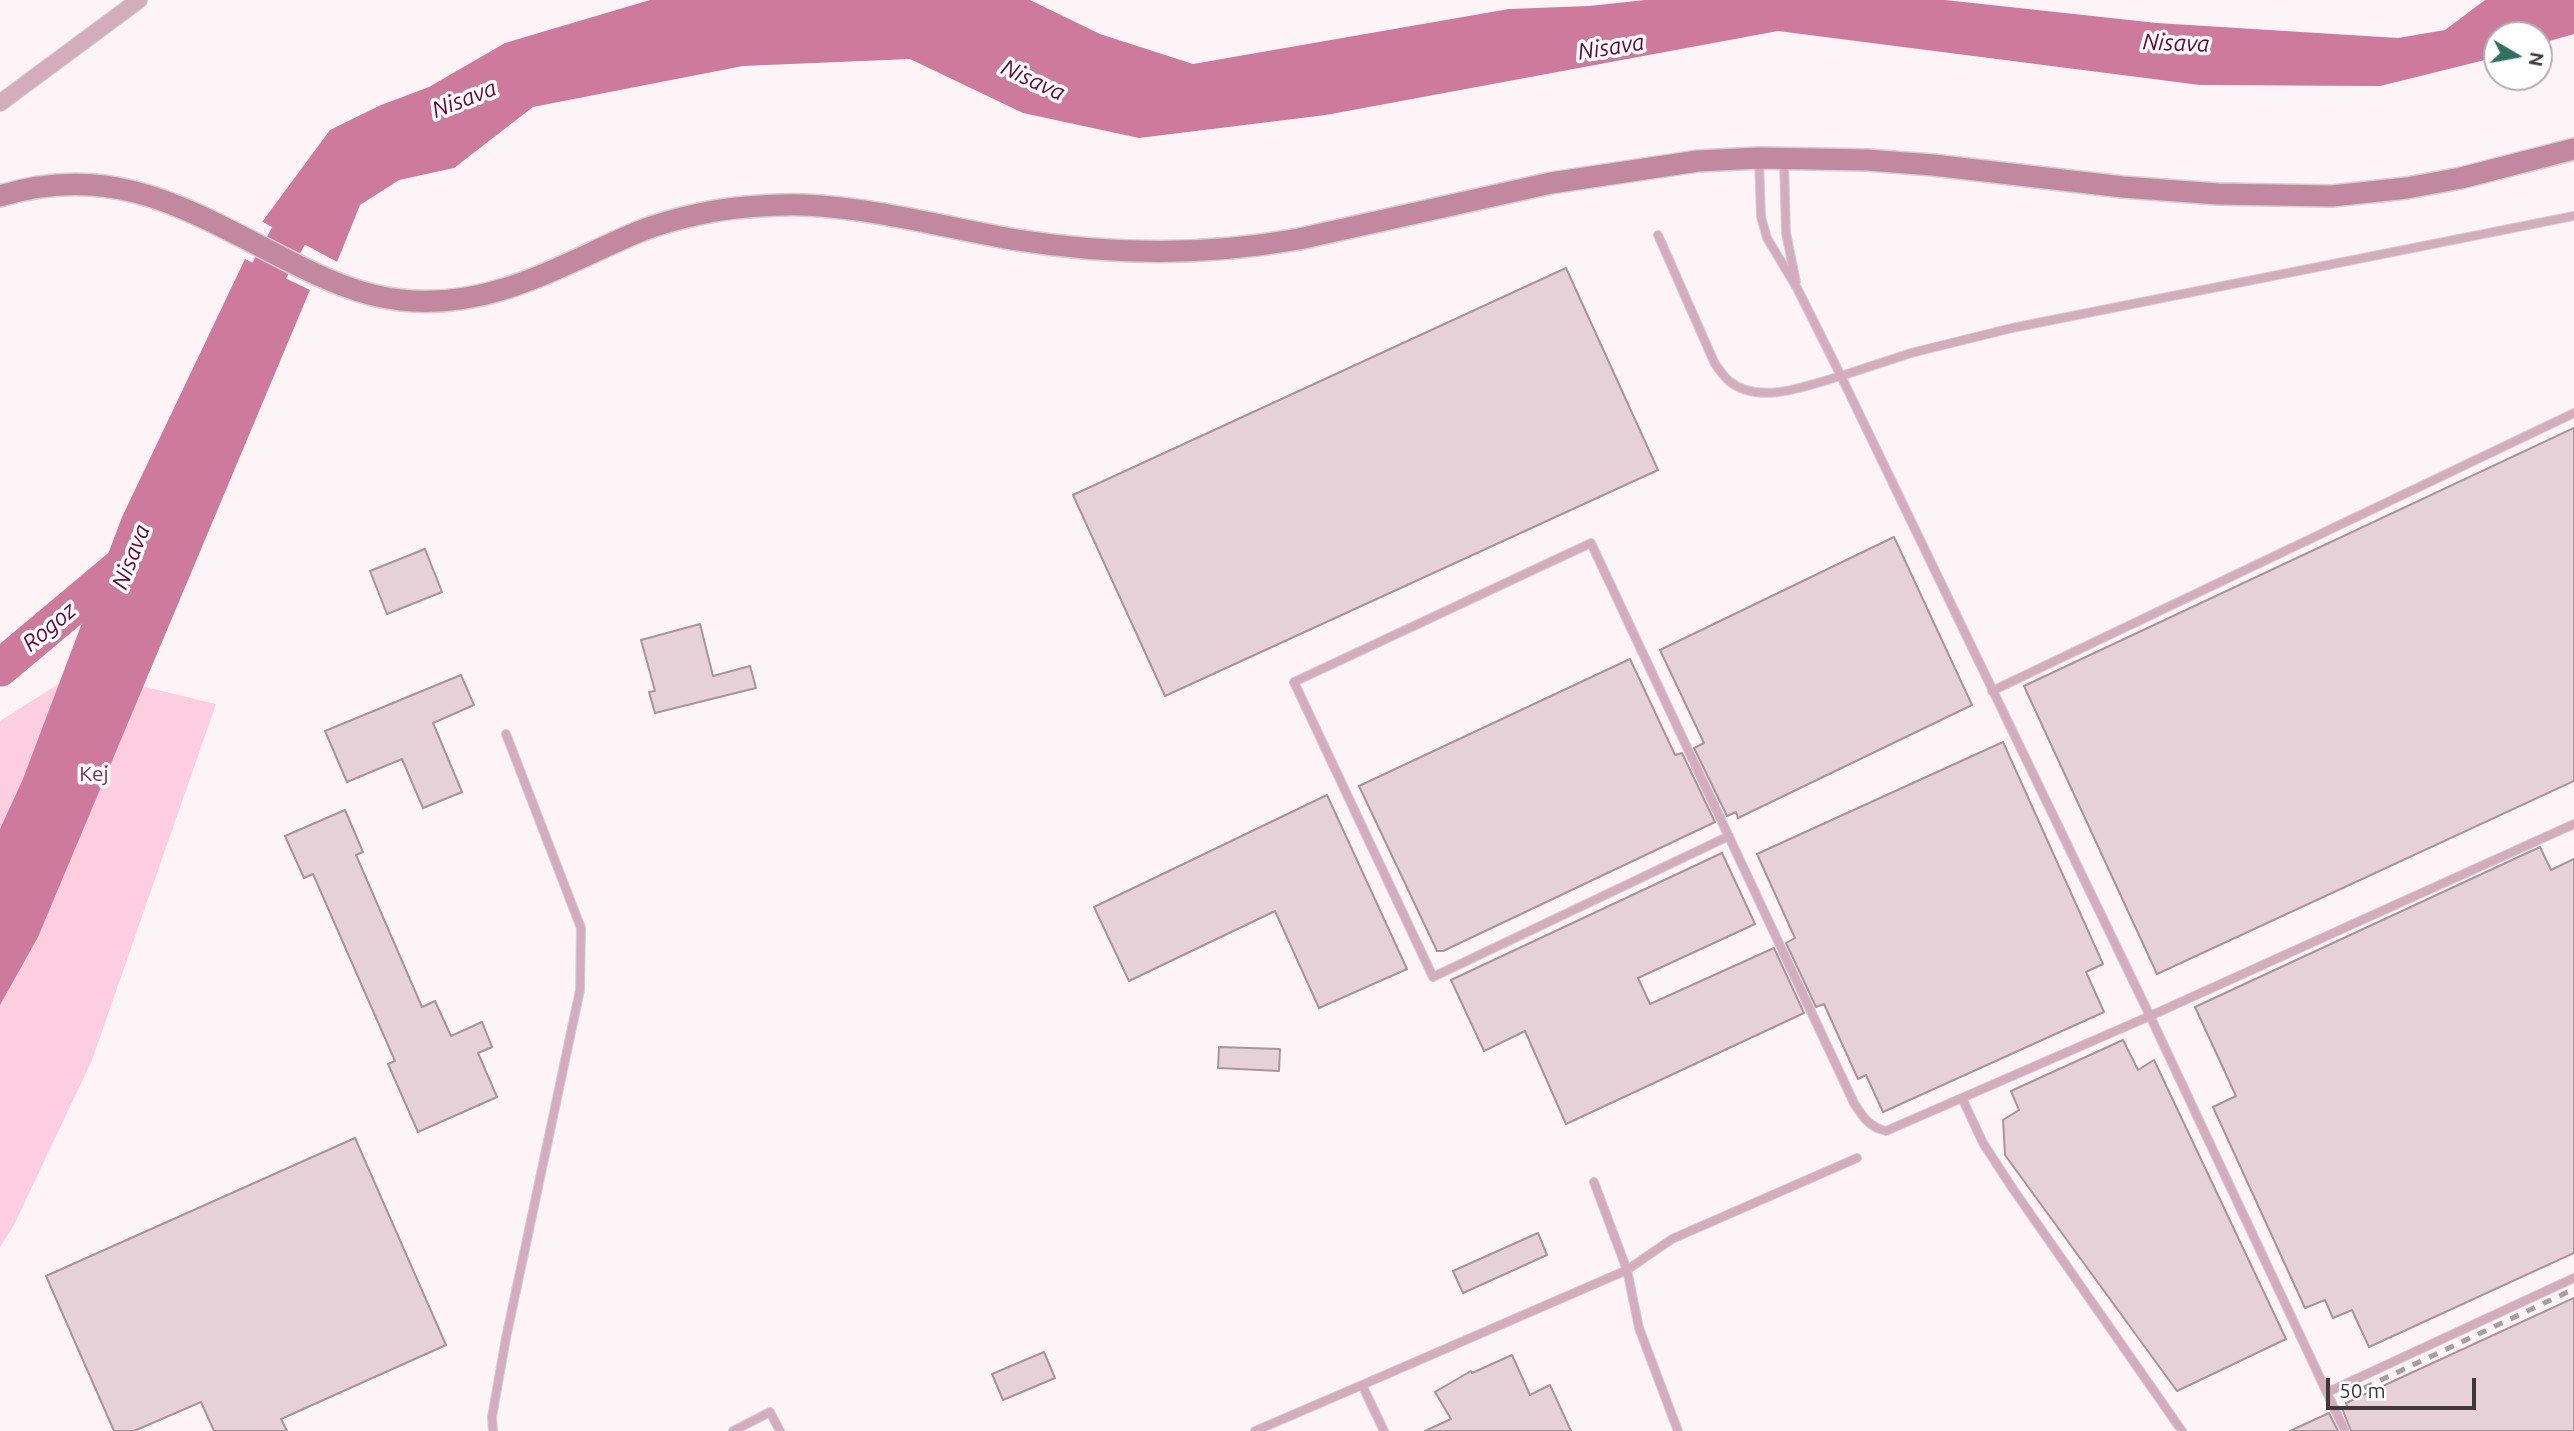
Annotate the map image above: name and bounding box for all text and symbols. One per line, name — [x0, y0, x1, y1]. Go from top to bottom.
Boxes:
north arrow — [2483, 21, 2553, 91]
water label: Nisava — [1576, 28, 1646, 66]
water label: Nisava — [2142, 28, 2210, 58]
text: N — [2525, 50, 2549, 68]
water label: Nisava — [997, 53, 1069, 107]
water label: Nisava — [428, 74, 500, 124]
water label: Nisava — [106, 521, 156, 593]
water label: Rogoz — [17, 597, 81, 657]
park label: Кеј — [79, 761, 109, 787]
scale bar — [2329, 1364, 2480, 1408]
text: 50 m — [2339, 1378, 2386, 1402]

